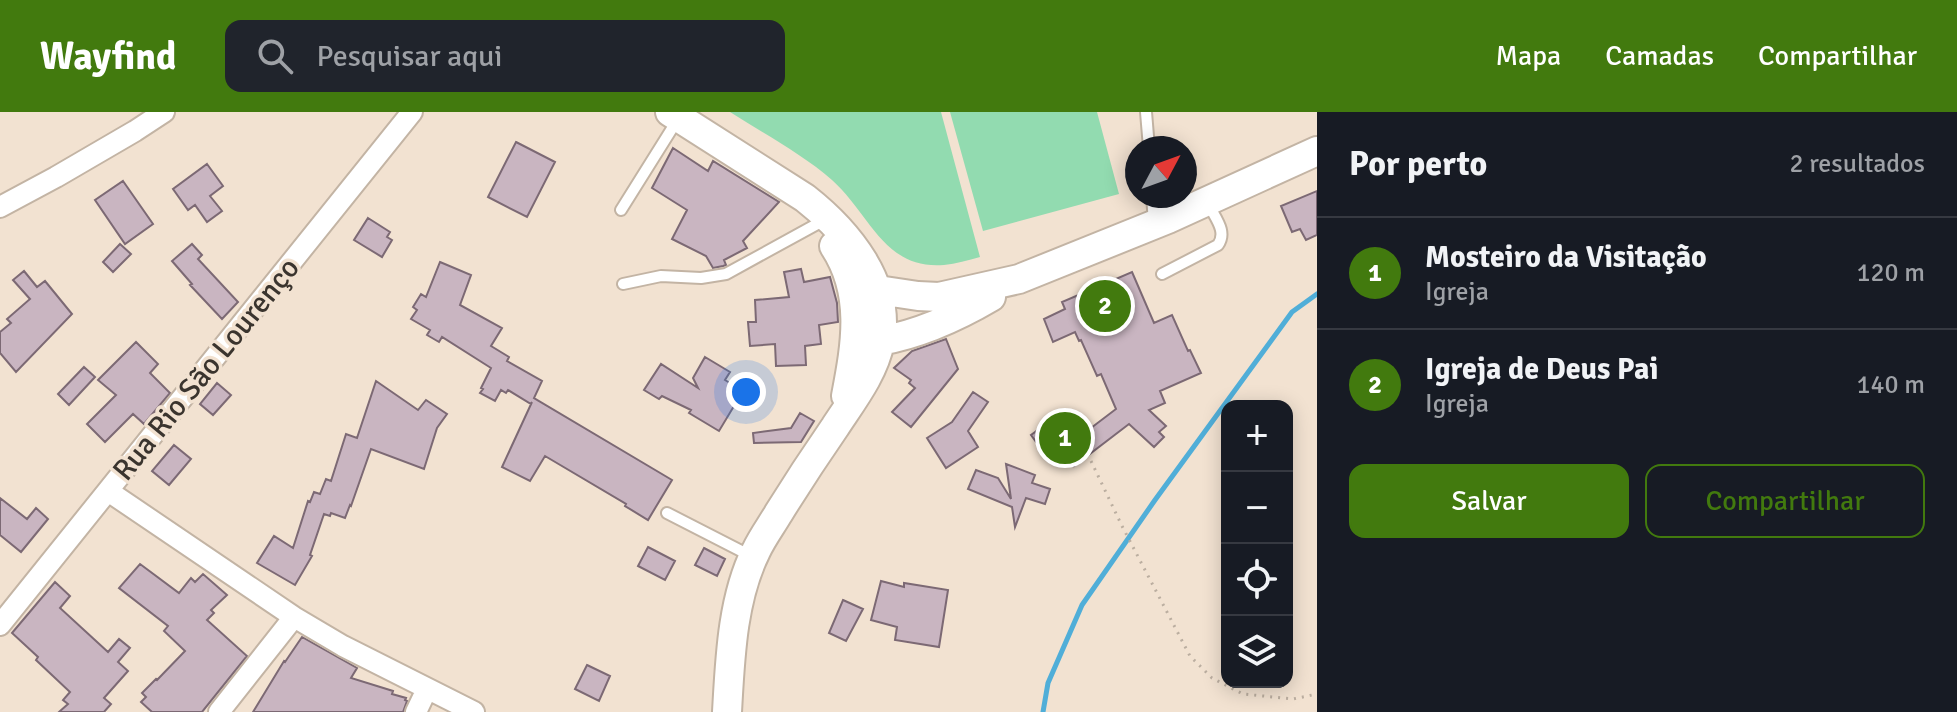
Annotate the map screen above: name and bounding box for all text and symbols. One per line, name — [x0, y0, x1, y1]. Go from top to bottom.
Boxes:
search box — [225, 20, 785, 92]
text: Wayfind — [40, 33, 177, 80]
icon: search — [253, 34, 297, 78]
text: Pesquisar aqui — [317, 38, 503, 75]
text: Mapa — [1495, 39, 1561, 73]
text: Camadas — [1605, 39, 1714, 73]
text: Compartilhar — [1758, 39, 1917, 73]
north arrow — [1125, 136, 1197, 208]
text: Por perto — [1349, 143, 1487, 185]
text: 2 resultados — [1789, 148, 1925, 180]
text: Mosteiro da Visitação — [1425, 239, 1707, 276]
street label: Rua Rio São Lourenço — [105, 250, 308, 488]
text: 1 — [1368, 257, 1382, 289]
text: 120 m — [1856, 257, 1925, 289]
pin: 2 — [1079, 276, 1131, 336]
text: Igreja — [1425, 276, 1489, 308]
text: Igreja de Deus Pai — [1425, 351, 1658, 388]
text: 2 — [1368, 369, 1382, 401]
text: 140 m — [1856, 369, 1925, 401]
your location — [726, 372, 766, 412]
text: Igreja — [1425, 388, 1489, 420]
map controls — [1221, 400, 1293, 688]
button: + — [1221, 400, 1293, 472]
pin: 1 — [1039, 408, 1091, 468]
button: Salvar — [1349, 464, 1629, 538]
button: Compartilhar — [1645, 464, 1925, 538]
button: − — [1221, 472, 1293, 544]
button: locate — [1221, 544, 1293, 616]
button: layers — [1221, 616, 1293, 688]

